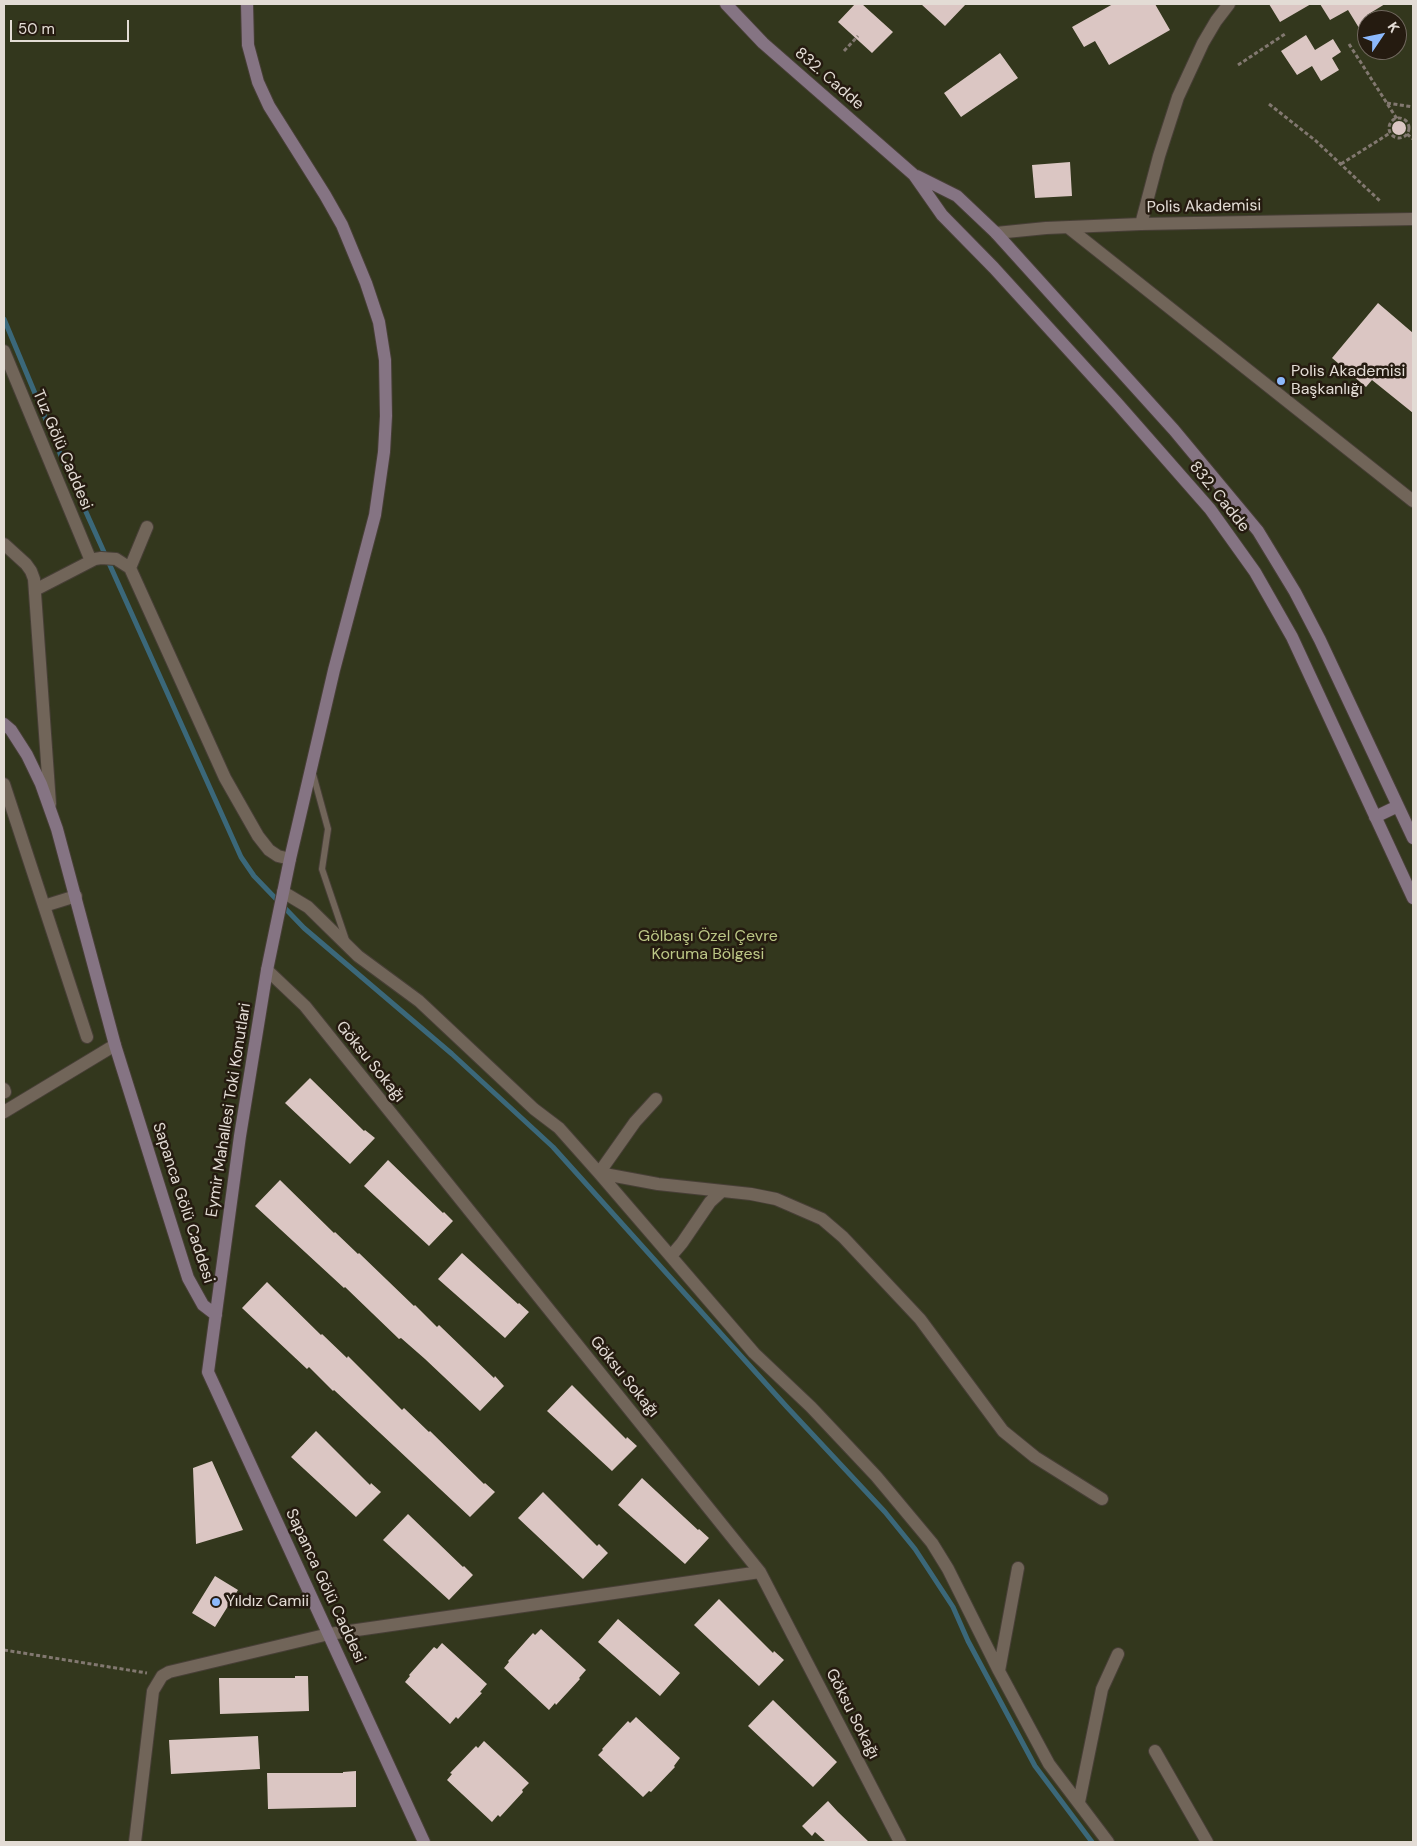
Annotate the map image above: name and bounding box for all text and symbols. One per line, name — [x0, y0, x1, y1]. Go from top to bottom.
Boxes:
scale bar — [12, 10, 131, 42]
north arrow — [1357, 10, 1407, 60]
text: K — [1384, 18, 1404, 36]
text: 50 m — [18, 19, 55, 39]
street label: 832. Cadde — [791, 44, 867, 114]
street label: Polis Akademisi — [1147, 196, 1261, 218]
place label: Polis Akademisi Başkanlığı — [1291, 362, 1405, 400]
marker: Polis Akademisi Başkanlığı — [1275, 375, 1287, 387]
street label: Tuz Gölü Caddesi — [28, 387, 96, 513]
street label: 832. Cadde — [1185, 458, 1253, 536]
park label: Gölbaşı Özel Çevre Koruma Bölgesi — [638, 927, 778, 965]
street label: Eymir Mahallesi Toki Konutlari — [203, 1001, 255, 1219]
street label: Göksu Sokağı — [332, 1018, 408, 1106]
street label: Sapanca Gölü Caddesi — [148, 1120, 218, 1286]
street label: Göksu Sokağı — [586, 1333, 662, 1421]
street label: Sapanca Gölü Caddesi — [281, 1506, 369, 1666]
place label: Yıldız Camii — [226, 1592, 309, 1612]
marker: Yıldız Camii — [210, 1596, 222, 1608]
street label: Göksu Sokağı — [821, 1666, 883, 1762]

